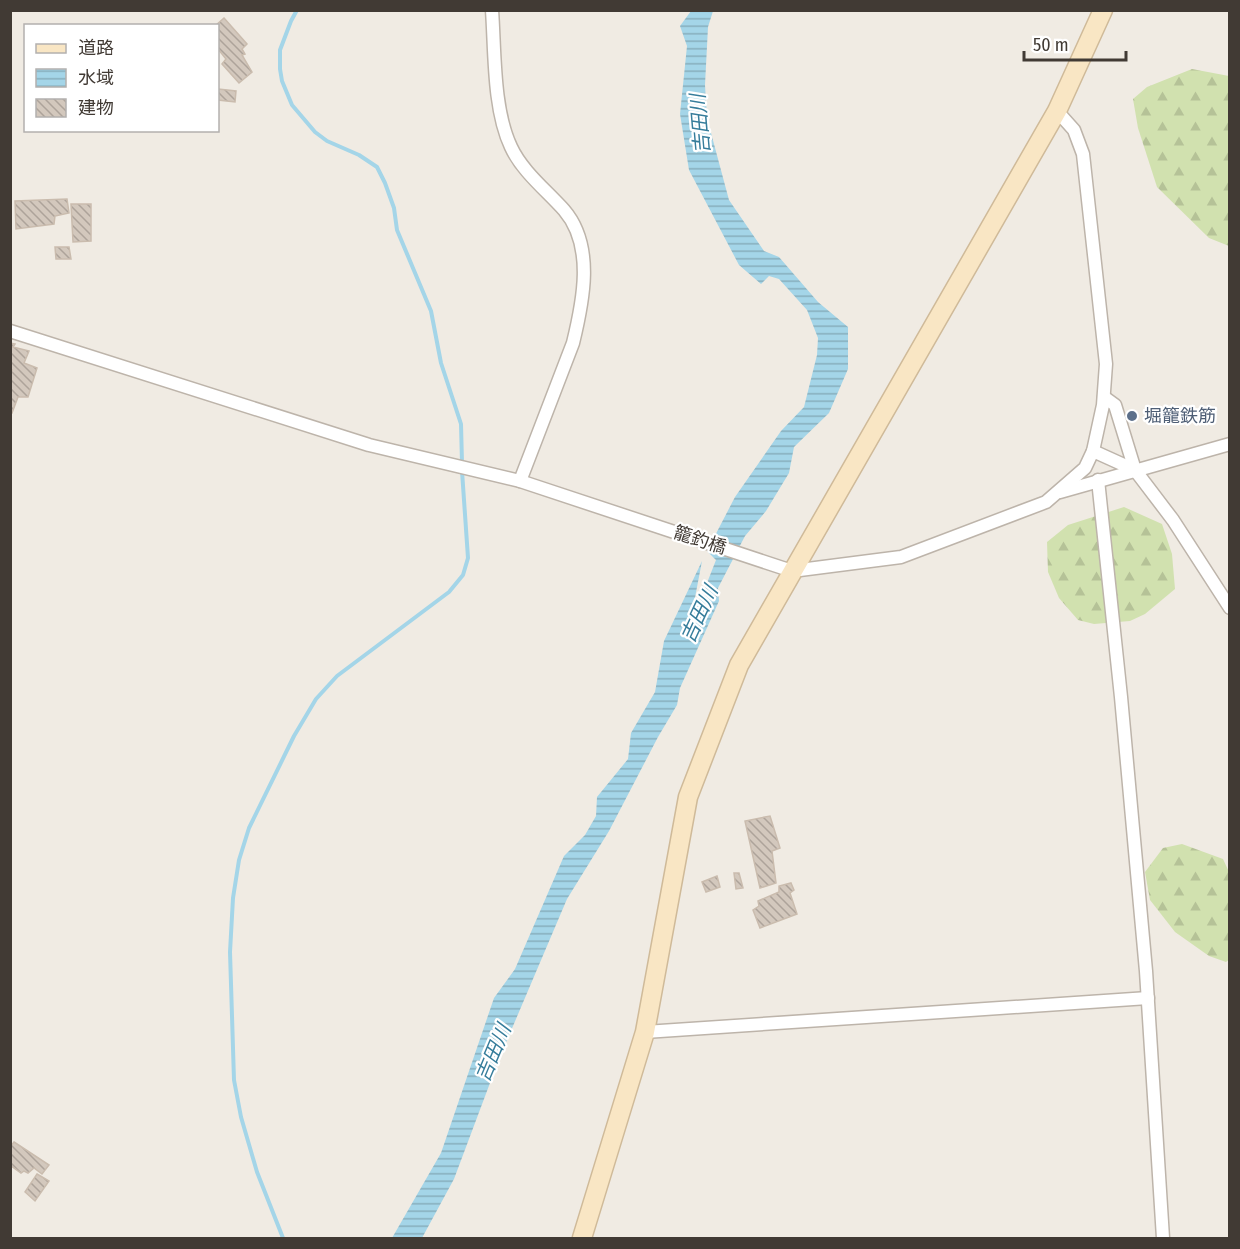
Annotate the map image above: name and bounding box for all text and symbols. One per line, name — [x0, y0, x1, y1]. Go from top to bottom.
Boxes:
legend — [24, 24, 219, 132]
scale bar — [1024, 24, 1126, 62]
text: 50 m — [1033, 34, 1069, 56]
text: 道路 — [78, 37, 114, 59]
text: 水域 — [78, 67, 114, 89]
water label: 吉田川 — [685, 91, 715, 155]
text: 建物 — [78, 97, 114, 119]
place label: 堀籠鉄筋 — [1144, 405, 1216, 427]
marker: 堀籠鉄筋 — [1125, 409, 1139, 423]
street label: 籠釣橋 — [671, 521, 729, 559]
water label: 吉田川 — [675, 580, 723, 646]
water label: 吉田川 — [470, 1019, 517, 1085]

